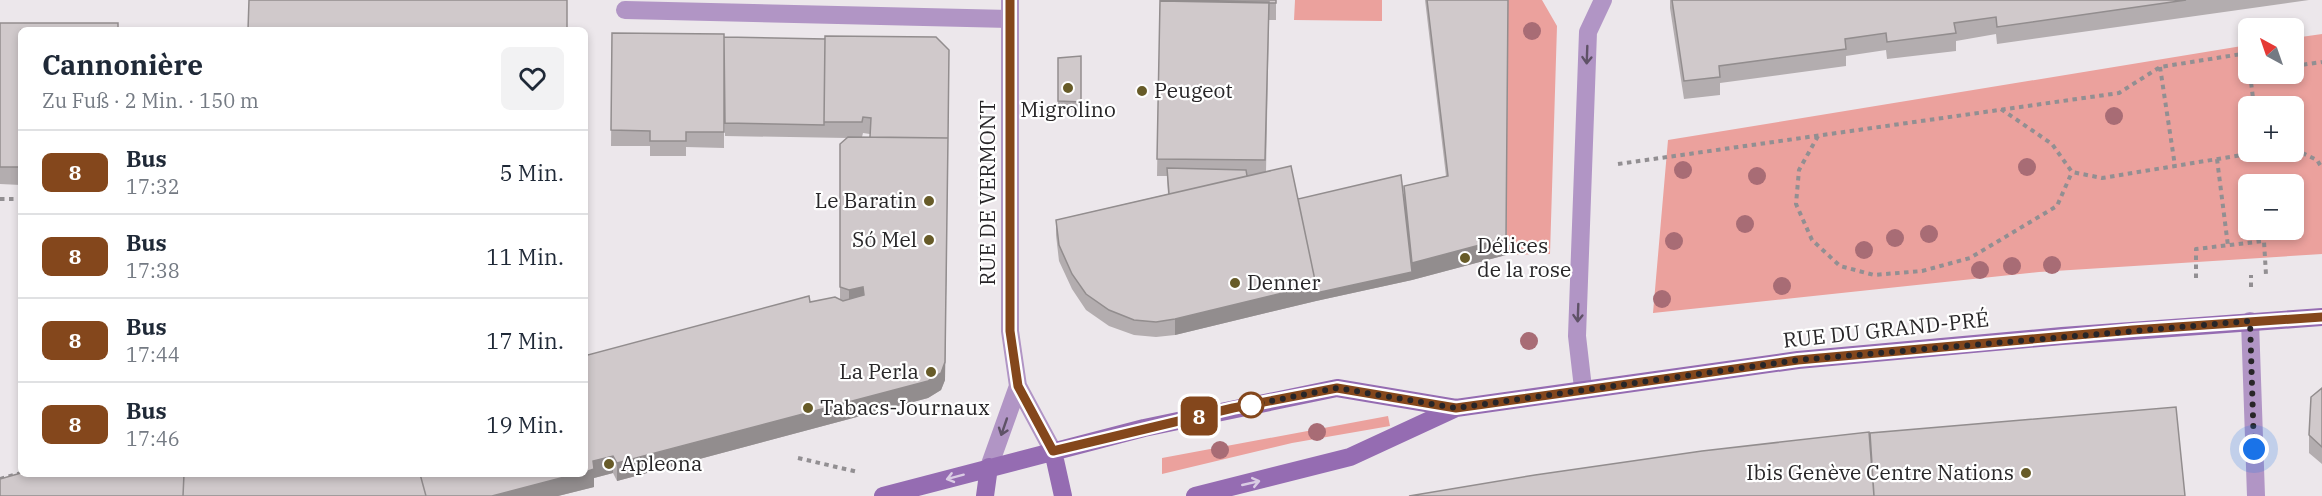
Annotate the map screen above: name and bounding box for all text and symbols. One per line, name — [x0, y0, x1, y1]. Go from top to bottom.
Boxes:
north arrow — [2238, 18, 2304, 84]
map controls — [2238, 18, 2304, 240]
one-way arrow — [1582, 45, 1593, 65]
text: Cannonière — [42, 46, 203, 83]
button: heart — [501, 47, 564, 110]
place label: Peugeot — [1154, 76, 1233, 104]
marker: Migrolino — [1061, 81, 1075, 95]
marker: Peugeot — [1135, 84, 1149, 98]
text: Zu Fuß · 2 Min. · 150 m — [42, 87, 259, 114]
place label: Migrolino — [1020, 95, 1116, 123]
button: + — [2238, 96, 2304, 162]
street label: RUE DE VERMONT — [973, 100, 1001, 286]
text: Bus — [126, 144, 167, 173]
text: 8 — [69, 158, 81, 186]
text: 5 Min. — [499, 158, 564, 187]
text: 17:32 — [126, 173, 180, 200]
button: − — [2238, 174, 2304, 240]
place label: Le Baratin — [815, 186, 917, 214]
marker: Le Baratin — [922, 194, 936, 208]
place label: Só Mel — [852, 225, 917, 253]
text: Bus — [126, 228, 167, 257]
place label: Délices de la rose — [1477, 231, 1571, 283]
marker: Só Mel — [922, 233, 936, 247]
text: 8 — [69, 242, 81, 270]
text: 11 Min. — [486, 242, 564, 271]
marker: Délices de la rose — [1458, 251, 1472, 265]
text: 17:38 — [126, 257, 180, 284]
place label: Denner — [1247, 268, 1321, 296]
marker: Denner — [1228, 276, 1242, 290]
one-way arrow — [1573, 303, 1584, 323]
street label: RUE DU GRAND-PRÉ — [1781, 304, 1990, 354]
text: Bus — [126, 312, 167, 341]
text: 8 — [69, 326, 81, 354]
text: 17 Min. — [486, 326, 564, 355]
text: 17:44 — [126, 341, 180, 368]
place label: La Perla — [839, 357, 919, 385]
marker: La Perla — [924, 365, 938, 379]
unlabelled marker — [1238, 392, 1264, 418]
place label: Tabacs-Journaux — [820, 393, 990, 421]
text: Bus — [126, 396, 167, 425]
line badge: 8 — [1180, 396, 1218, 436]
marker: Tabacs-Journaux — [801, 401, 815, 415]
text: 8 — [1193, 402, 1205, 430]
text: 8 — [69, 410, 81, 438]
text: 19 Min. — [486, 410, 564, 439]
one-way arrow — [997, 417, 1008, 435]
text: 17:46 — [126, 425, 180, 452]
your location — [2239, 434, 2269, 464]
place label: Apleona — [621, 449, 702, 477]
marker: Apleona — [602, 457, 616, 471]
place label: Ibis Genève Centre Nations — [1746, 458, 2014, 486]
marker: Ibis Genève Centre Nations — [2019, 466, 2033, 480]
one-way arrow — [946, 472, 965, 483]
one-way arrow — [1242, 476, 1261, 488]

